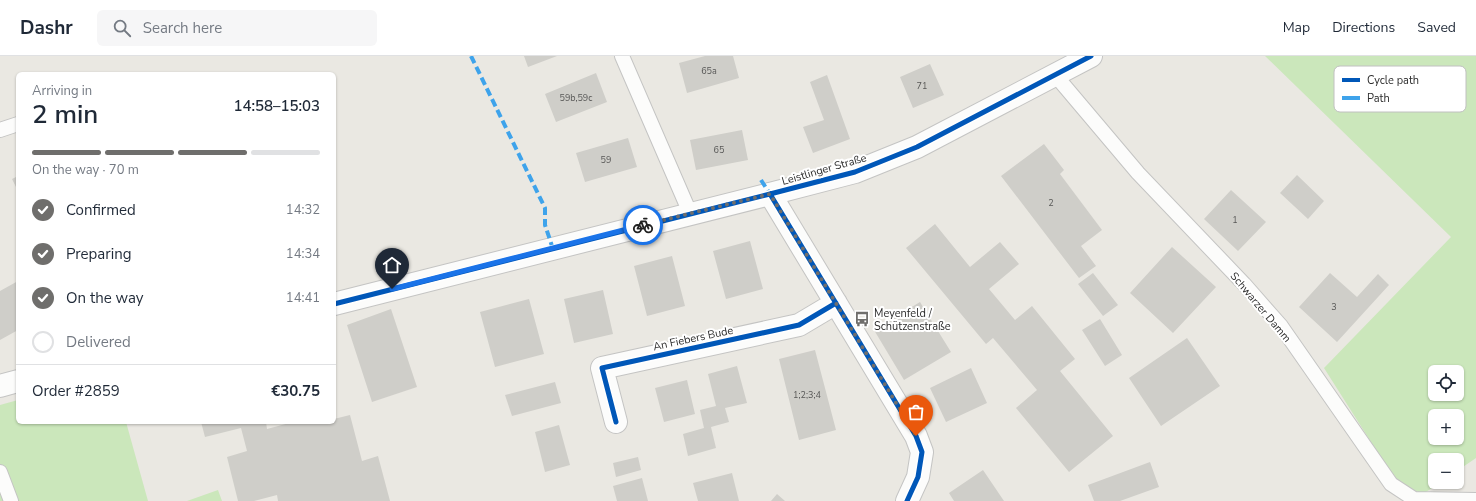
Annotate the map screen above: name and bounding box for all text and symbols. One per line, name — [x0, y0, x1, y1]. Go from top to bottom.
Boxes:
search box — [97, 10, 377, 46]
text: Dashr — [20, 15, 73, 41]
icon: search — [111, 17, 133, 39]
text: Search here — [143, 18, 222, 38]
text: Map — [1283, 18, 1310, 37]
text: Directions — [1332, 18, 1395, 37]
text: Saved — [1417, 18, 1456, 37]
house number: 65a — [701, 65, 717, 77]
legend — [1334, 66, 1466, 112]
text: Cycle path — [1367, 73, 1419, 88]
house number: 71 — [917, 80, 927, 92]
text: Arriving in — [32, 82, 92, 100]
text: Path — [1367, 91, 1390, 106]
house number: 59b,59c — [560, 92, 592, 104]
text: 14:58–15:03 — [233, 96, 320, 116]
text: 2 min — [32, 97, 98, 132]
house number: 65 — [714, 144, 724, 156]
street label: Leistlinger Straße — [780, 150, 868, 189]
house number: 59 — [601, 154, 611, 166]
text: On the way · 70 m — [32, 161, 139, 179]
house number: 2 — [1048, 197, 1054, 209]
icon: check — [32, 199, 54, 221]
text: Confirmed — [66, 200, 136, 220]
text: 14:32 — [286, 201, 320, 219]
courier — [623, 205, 663, 245]
icon: bike — [632, 214, 654, 236]
house number: 1 — [1232, 214, 1238, 226]
icon: check — [32, 243, 54, 265]
text: Preparing — [66, 244, 131, 264]
text: 14:34 — [286, 245, 320, 263]
pin — [375, 248, 409, 289]
icon: home — [381, 254, 403, 276]
street label: Schwarzer Damm — [1227, 269, 1294, 346]
icon: check — [32, 287, 54, 309]
text: On the way — [66, 288, 144, 308]
text: 14:41 — [286, 289, 320, 307]
house number: 3 — [1331, 301, 1337, 313]
place label: Meyenfeld / Schützenstraße — [874, 306, 951, 334]
bus stop icon: Meyenfeld / Schützenstraße — [853, 310, 871, 328]
street label: An Fiebers Bude — [652, 323, 735, 354]
text: Delivered — [66, 332, 131, 352]
map controls — [1428, 365, 1464, 489]
button: locate — [1428, 365, 1464, 401]
text: Order #2859 — [32, 381, 120, 401]
text: €30.75 — [271, 381, 320, 401]
house number: 1;2;3;4 — [793, 389, 821, 401]
pin — [899, 395, 933, 436]
icon: bag — [905, 401, 927, 423]
button: + — [1428, 409, 1464, 445]
button: − — [1428, 453, 1464, 489]

